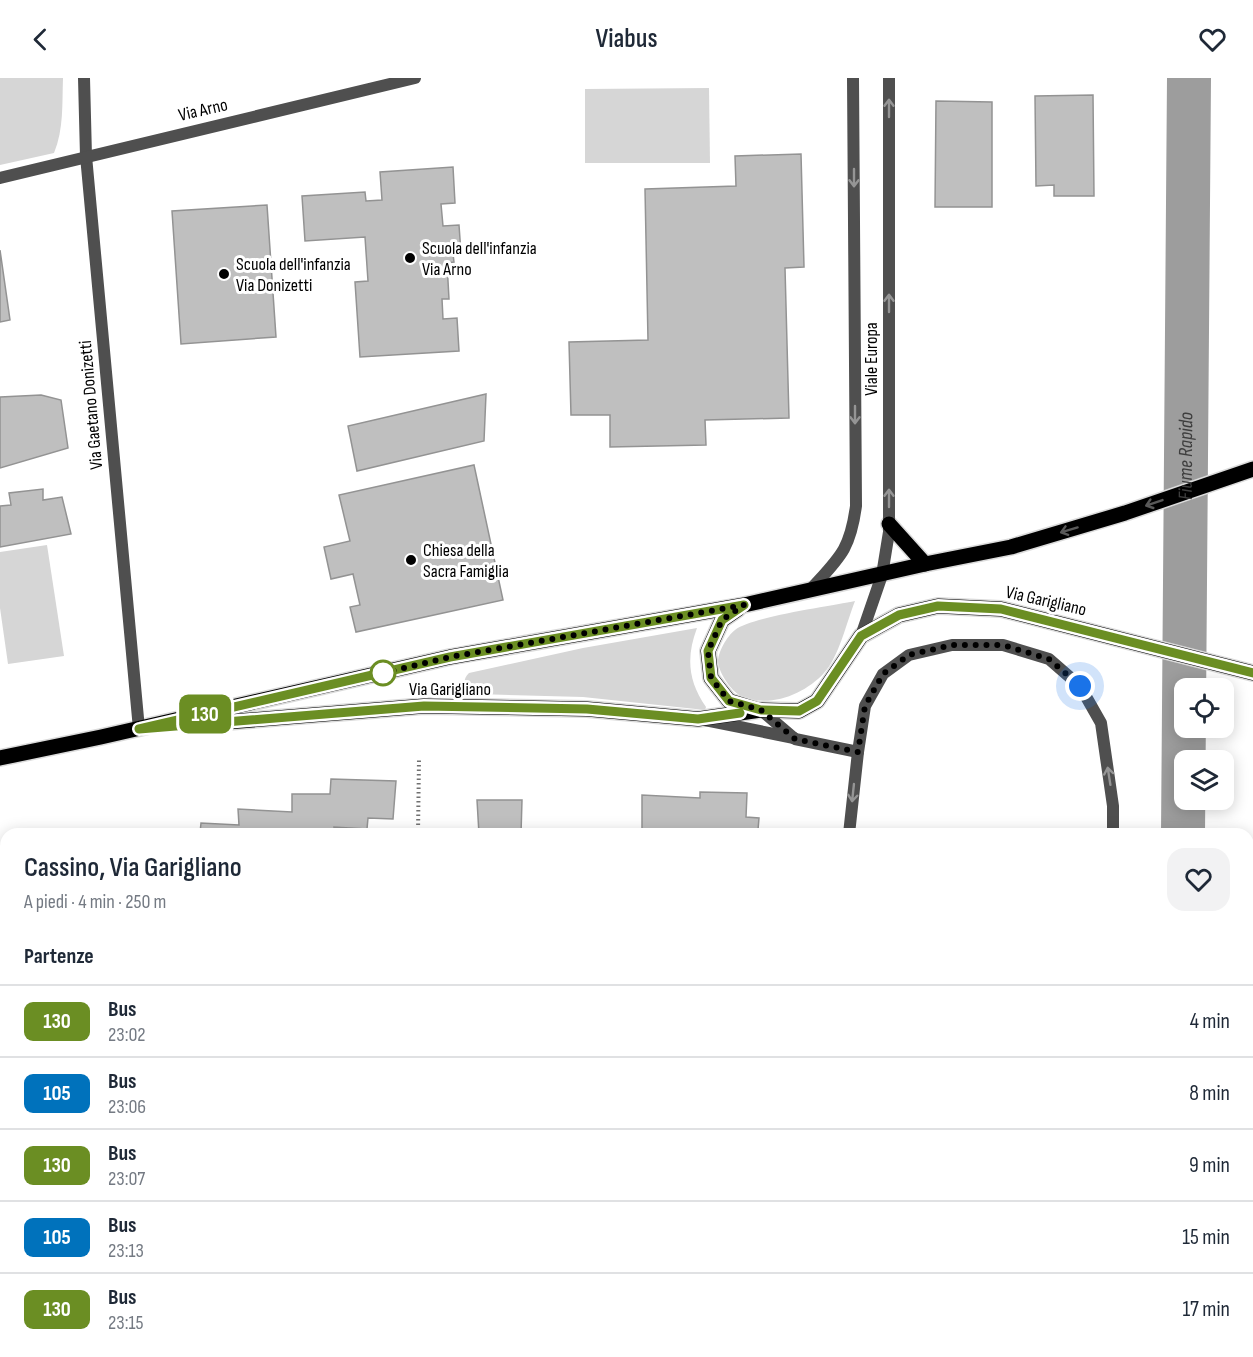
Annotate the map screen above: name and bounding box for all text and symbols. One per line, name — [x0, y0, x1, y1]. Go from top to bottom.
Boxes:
icon: back — [24, 23, 57, 56]
text: Viabus — [596, 23, 658, 55]
icon: heart — [1196, 23, 1229, 56]
street label: Via Arno — [176, 94, 230, 126]
one-way arrow — [883, 98, 895, 118]
one-way arrow — [848, 168, 860, 188]
place label: Scuola dell'infanzia Via Arno — [422, 238, 537, 280]
marker: Scuola dell'infanzia Via Arno — [403, 251, 417, 265]
place label: Scuola dell'infanzia Via Donizetti — [236, 254, 351, 296]
marker: Scuola dell'infanzia Via Donizetti — [217, 267, 231, 281]
one-way arrow — [883, 293, 895, 313]
street label: Viale Europa — [861, 322, 882, 396]
street label: Via Gaetano Donizetti — [75, 339, 107, 471]
one-way arrow — [849, 405, 861, 425]
water label: Fiume Rapido — [1174, 412, 1198, 500]
one-way arrow — [883, 488, 895, 508]
one-way arrow — [1145, 499, 1164, 510]
one-way arrow — [1060, 525, 1079, 536]
place label: Chiesa della Sacra Famiglia — [423, 540, 509, 582]
marker: Chiesa della Sacra Famiglia — [404, 553, 418, 567]
street label: Via Garigliano — [1004, 582, 1088, 620]
unlabelled marker — [370, 660, 396, 686]
your location — [1065, 671, 1095, 701]
map controls — [1174, 678, 1234, 810]
button: locate — [1174, 678, 1234, 738]
street label: Via Garigliano — [409, 679, 491, 700]
line badge: 130 — [170, 694, 240, 734]
text: 130 — [191, 702, 219, 727]
button: layers — [1174, 750, 1234, 810]
one-way arrow — [1103, 766, 1114, 786]
one-way arrow — [847, 783, 858, 802]
button: heart — [1167, 848, 1230, 911]
text: Cassino, Via Garigliano — [24, 851, 242, 884]
text: A piedi · 4 min · 250 m — [24, 890, 166, 914]
text: Partenze — [24, 943, 94, 970]
text: Bus — [108, 996, 137, 1023]
text: 4 min — [1190, 1008, 1230, 1035]
text: 130 — [43, 1009, 71, 1034]
text: 23:02 — [108, 1023, 146, 1047]
text: Bus — [108, 1068, 137, 1095]
text: 8 min — [1189, 1080, 1230, 1107]
text: 105 — [43, 1081, 71, 1106]
text: 23:06 — [108, 1095, 146, 1119]
text: Bus — [108, 1140, 137, 1167]
text: 9 min — [1189, 1152, 1230, 1179]
text: 130 — [43, 1153, 71, 1178]
text: 23:07 — [108, 1167, 145, 1191]
text: Bus — [108, 1212, 137, 1239]
text: 15 min — [1182, 1224, 1230, 1251]
text: 105 — [43, 1225, 71, 1250]
text: 23:13 — [108, 1239, 144, 1263]
text: Bus — [108, 1284, 137, 1311]
text: 17 min — [1182, 1296, 1230, 1323]
text: 130 — [43, 1297, 71, 1322]
text: 23:15 — [108, 1311, 143, 1335]

